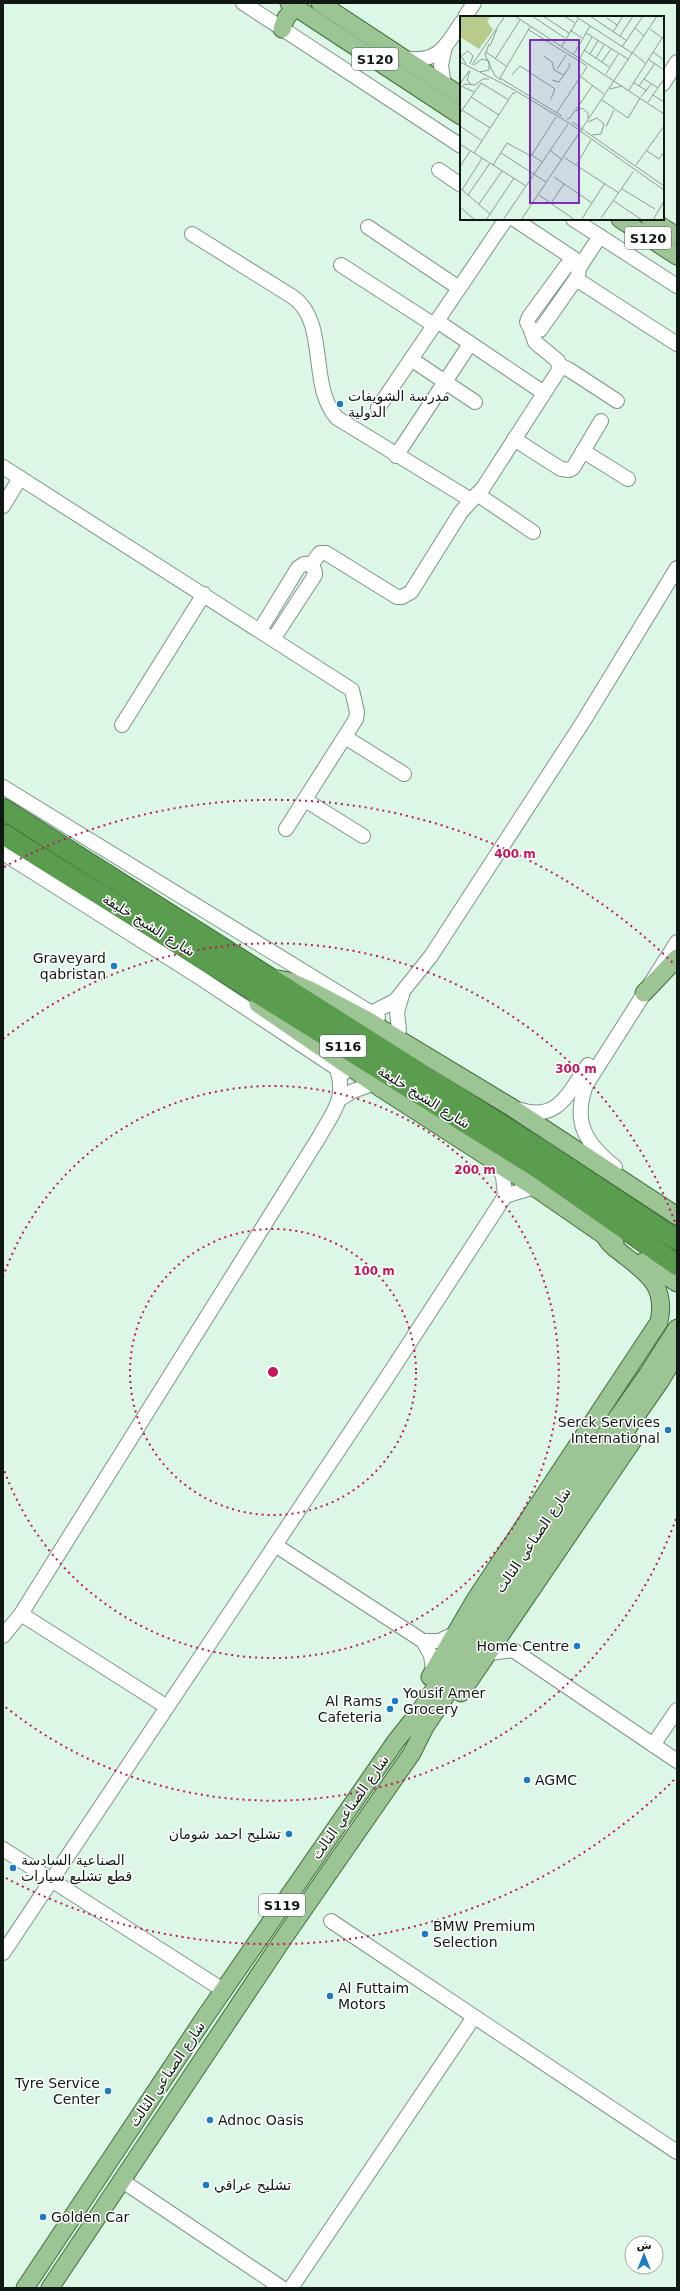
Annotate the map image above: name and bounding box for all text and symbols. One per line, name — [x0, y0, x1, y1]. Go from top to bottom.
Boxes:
inset map — [460, 16, 664, 220]
road number: S120 — [352, 48, 398, 70]
road number: S120 — [625, 227, 671, 249]
place label: مدرسة الشويفات الدولية — [348, 388, 450, 421]
marker: مدرسة الشويفات الدولية — [335, 399, 345, 409]
text: 400 m — [494, 847, 536, 861]
street label: شارع الشيخ خليفة — [99, 890, 198, 961]
place label: Graveyard qabristan — [33, 950, 106, 982]
marker: Graveyard qabristan — [109, 961, 119, 971]
road number: S116 — [320, 1035, 366, 1057]
street label: شارع الشيخ خليفة — [374, 1062, 473, 1133]
text: 300 m — [555, 1062, 597, 1076]
text: 200 m — [454, 1163, 496, 1177]
text: 100 m — [353, 1264, 395, 1278]
centre of rings — [266, 1365, 280, 1379]
place label: Serck Services International — [558, 1414, 660, 1446]
marker: Serck Services International — [663, 1425, 673, 1435]
street label: شارع الصناعي الثالث — [492, 1484, 575, 1596]
place label: Home Centre — [476, 1638, 569, 1654]
marker: Home Centre — [572, 1641, 582, 1651]
place label: Yousif Amer Grocery — [402, 1685, 486, 1717]
place label: Al Rams Cafeteria — [318, 1693, 382, 1725]
marker: Yousif Amer Grocery — [390, 1696, 400, 1706]
marker: Al Rams Cafeteria — [385, 1704, 395, 1714]
street label: شارع الصناعي الثالث — [308, 1752, 393, 1863]
place label: AGMC — [535, 1772, 577, 1788]
marker: AGMC — [522, 1775, 532, 1785]
place label: تشليح احمد شومان — [169, 1826, 281, 1843]
marker: تشليح احمد شومان — [284, 1829, 294, 1839]
place label: الصناعية السادسة قطع تشليع سيارات — [21, 1852, 132, 1885]
marker: الصناعية السادسة قطع تشليع سيارات — [8, 1863, 18, 1873]
road number: S119 — [259, 1894, 305, 1916]
place label: BMW Premium Selection — [433, 1918, 535, 1950]
marker: BMW Premium Selection — [420, 1929, 430, 1939]
place label: Al Futtaim Motors — [338, 1980, 409, 2012]
marker: Al Futtaim Motors — [325, 1991, 335, 2001]
street label: شارع الصناعي الثالث — [126, 2018, 209, 2130]
place label: Tyre Service Center — [14, 2075, 100, 2107]
marker: Tyre Service Center — [103, 2086, 113, 2096]
place label: Adnoc Oasis — [218, 2112, 304, 2128]
marker: Adnoc Oasis — [205, 2115, 215, 2125]
place label: تشليح عراقي — [214, 2177, 291, 2194]
marker: تشليح عراقي — [201, 2180, 211, 2190]
place label: Golden Car — [51, 2209, 129, 2225]
marker: Golden Car — [38, 2212, 48, 2222]
north arrow — [624, 2235, 664, 2275]
text: ش — [636, 2239, 652, 2252]

